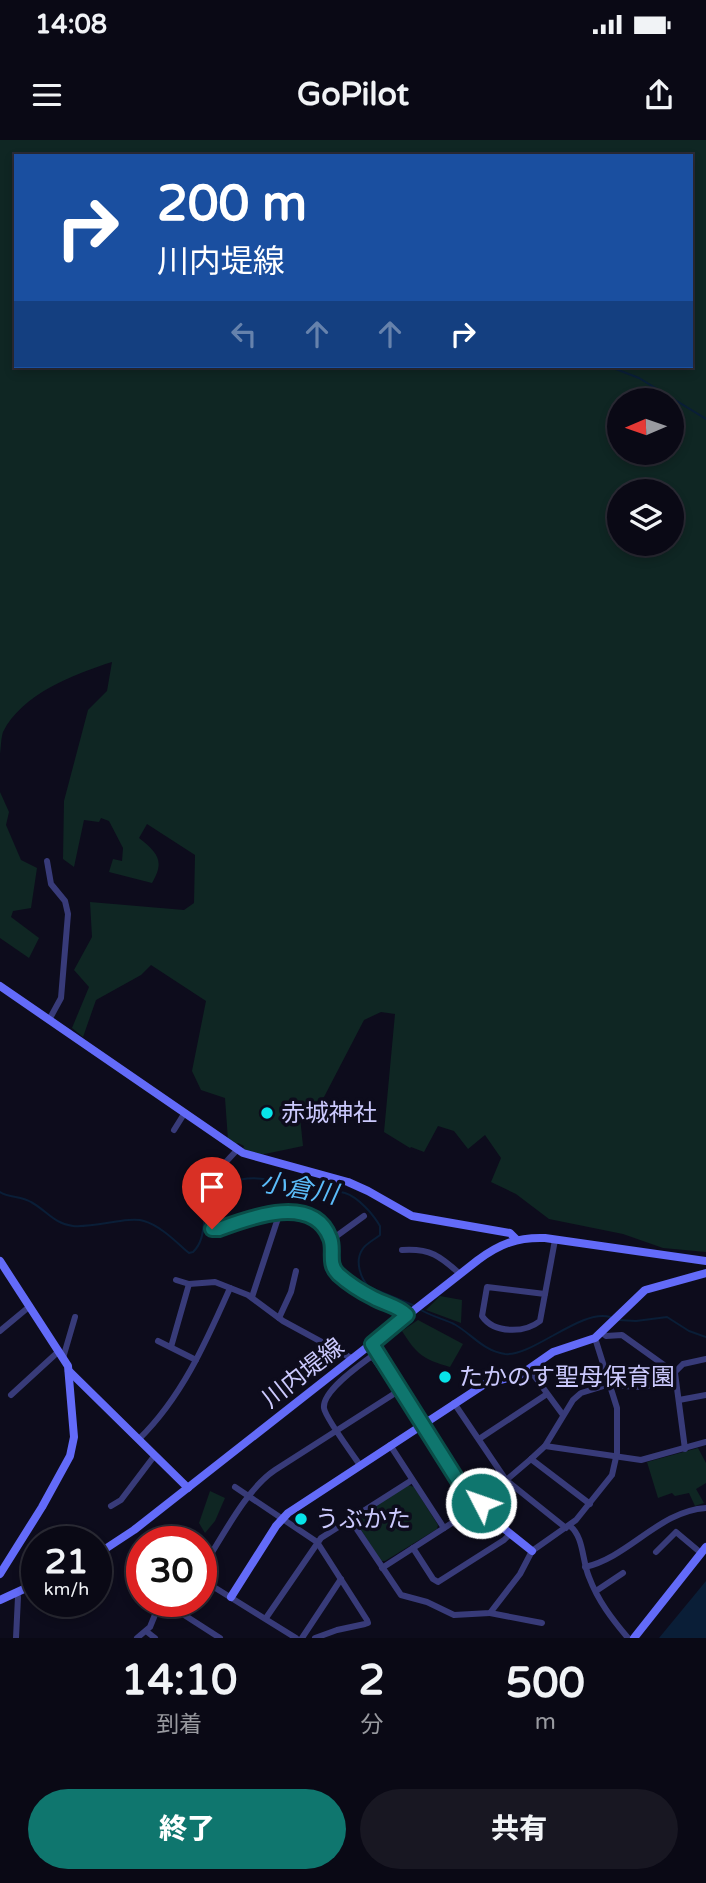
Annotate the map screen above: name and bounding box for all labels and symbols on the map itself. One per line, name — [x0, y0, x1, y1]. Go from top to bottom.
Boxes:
north arrow — [607, 388, 684, 466]
place label: 赤城神社 — [281, 1099, 377, 1128]
marker: 赤城神社 — [259, 1105, 275, 1121]
pin — [182, 1157, 242, 1229]
water label: 小倉川 — [258, 1166, 343, 1211]
street label: 川内堤線 — [257, 1332, 350, 1414]
place label: たかのす聖母保育園 — [459, 1363, 675, 1392]
marker: たかのす聖母保育園 — [437, 1369, 453, 1385]
position arrow — [444, 1466, 518, 1540]
place label: うぶかた — [315, 1505, 411, 1534]
marker: うぶかた — [293, 1511, 309, 1527]
speed limit sign: 30 — [126, 1526, 217, 1617]

